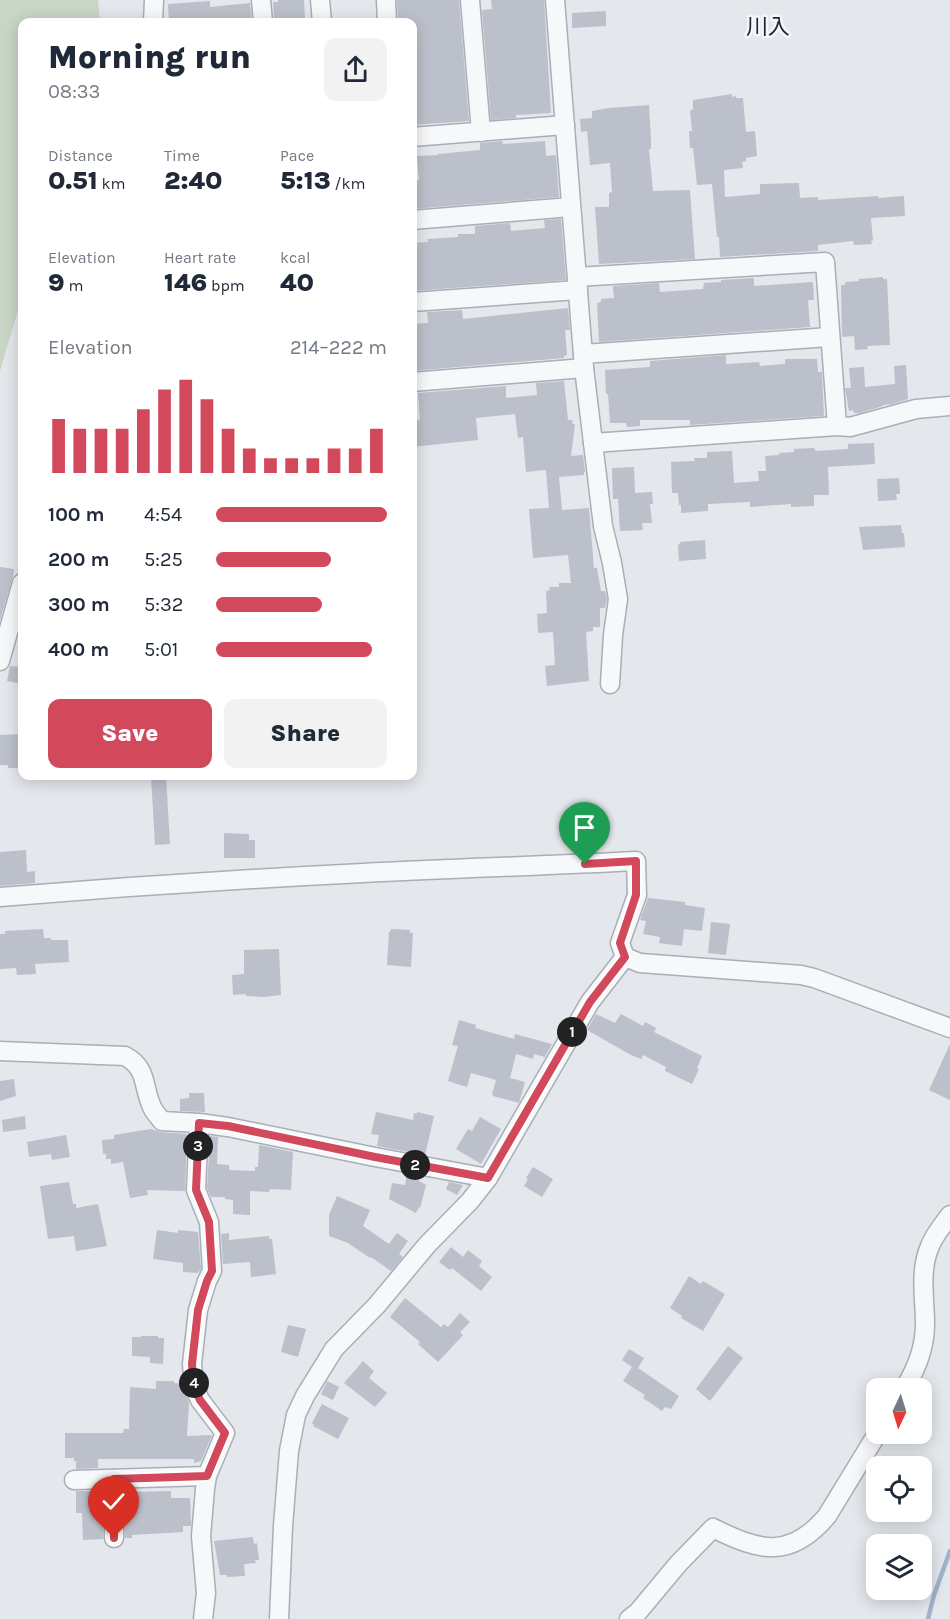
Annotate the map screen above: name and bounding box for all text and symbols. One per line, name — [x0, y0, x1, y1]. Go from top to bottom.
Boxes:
district label: 川入 — [746, 14, 790, 40]
text: Morning run — [48, 38, 251, 76]
button: share — [324, 38, 387, 101]
text: 08:33 — [48, 80, 100, 103]
text: Distance — [48, 146, 113, 165]
text: Time — [164, 146, 200, 165]
text: Pace — [280, 146, 314, 165]
text: 0.51 — [48, 165, 98, 196]
text: 2:40 — [164, 165, 223, 196]
text: 5:13 — [280, 165, 331, 196]
text: km — [98, 174, 126, 193]
text: /km — [331, 174, 365, 193]
text: Elevation — [48, 248, 116, 267]
text: Heart rate — [164, 248, 236, 267]
text: kcal — [280, 248, 311, 267]
text: 9 — [48, 267, 65, 298]
text: 146 — [164, 267, 207, 298]
text: 40 — [280, 267, 314, 298]
text: m — [65, 276, 83, 295]
text: bpm — [207, 276, 245, 295]
text: Elevation — [48, 336, 133, 359]
text: 214–222 m — [290, 336, 387, 359]
text: 100 m — [48, 503, 104, 526]
text: 4:54 — [144, 503, 182, 526]
text: 200 m — [48, 548, 109, 571]
text: 5:25 — [144, 548, 183, 571]
text: 300 m — [48, 593, 110, 616]
text: 5:32 — [144, 593, 183, 616]
text: 400 m — [48, 638, 109, 661]
text: 5:01 — [144, 638, 178, 661]
button: Save — [48, 699, 212, 768]
button: Share — [224, 699, 387, 768]
pin — [559, 802, 610, 864]
icon: arrive — [568, 811, 601, 844]
pin: 1 — [557, 1017, 587, 1047]
text: 1 — [569, 1022, 575, 1041]
pin: 3 — [183, 1131, 213, 1161]
text: 3 — [193, 1136, 203, 1155]
pin: 2 — [400, 1150, 430, 1180]
text: 2 — [410, 1155, 420, 1174]
pin: 4 — [179, 1368, 209, 1398]
text: 4 — [189, 1373, 199, 1392]
north arrow — [866, 1378, 932, 1444]
map controls — [866, 1378, 932, 1600]
button: locate — [866, 1456, 932, 1522]
pin — [88, 1476, 139, 1538]
icon: check — [97, 1485, 130, 1518]
button: layers — [866, 1534, 932, 1600]

